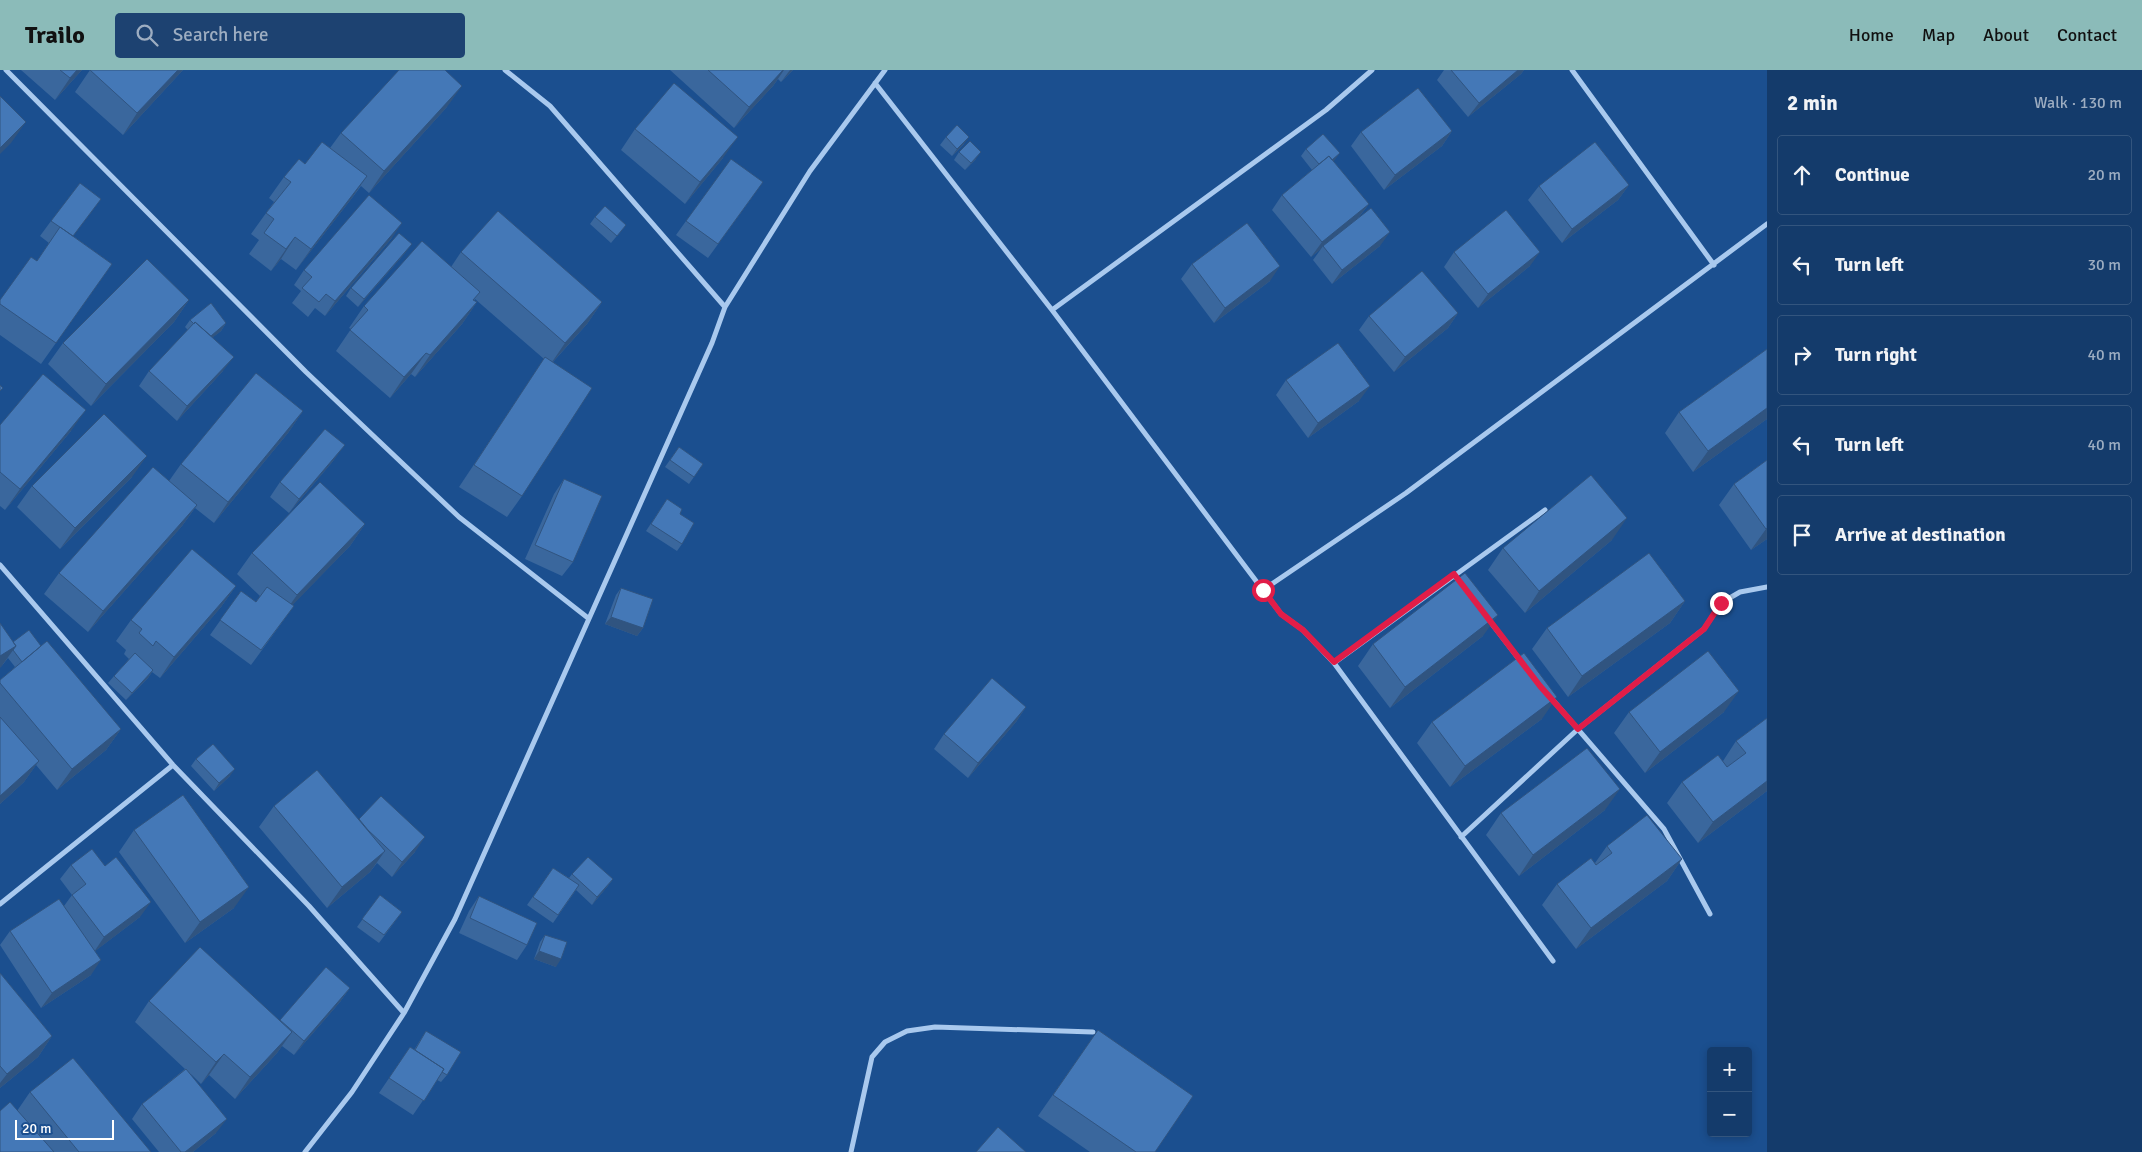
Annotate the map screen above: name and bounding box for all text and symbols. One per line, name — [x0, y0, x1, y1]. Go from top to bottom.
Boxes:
search box — [115, 13, 465, 58]
text: Trailo — [25, 20, 85, 50]
icon: search — [133, 21, 161, 49]
text: Search here — [173, 23, 269, 47]
text: Home — [1849, 24, 1894, 46]
text: Map — [1922, 24, 1955, 46]
text: About — [1983, 24, 2029, 46]
text: Contact — [2057, 24, 2117, 46]
text: 2 min — [1787, 90, 1838, 116]
text: Walk · 130 m — [2034, 93, 2122, 113]
icon: ahead — [1788, 161, 1816, 189]
text: Continue — [1835, 163, 1910, 187]
text: 20 m — [2087, 165, 2121, 185]
icon: left — [1788, 251, 1816, 279]
text: Turn left — [1835, 253, 1904, 277]
text: 30 m — [2087, 255, 2121, 275]
icon: right — [1788, 341, 1816, 369]
text: Turn right — [1835, 343, 1917, 367]
text: 40 m — [2087, 345, 2121, 365]
icon: left — [1788, 431, 1816, 459]
text: Turn left — [1835, 433, 1904, 457]
text: 40 m — [2087, 435, 2121, 455]
icon: arrive — [1788, 521, 1816, 549]
text: Arrive at destination — [1835, 523, 2006, 547]
route start — [1252, 579, 1275, 602]
route end — [1710, 592, 1733, 615]
map controls — [1707, 1047, 1752, 1137]
button: + — [1707, 1047, 1752, 1092]
button: − — [1707, 1092, 1752, 1137]
scale bar — [15, 1117, 114, 1140]
text: 20 m — [22, 1120, 51, 1137]

